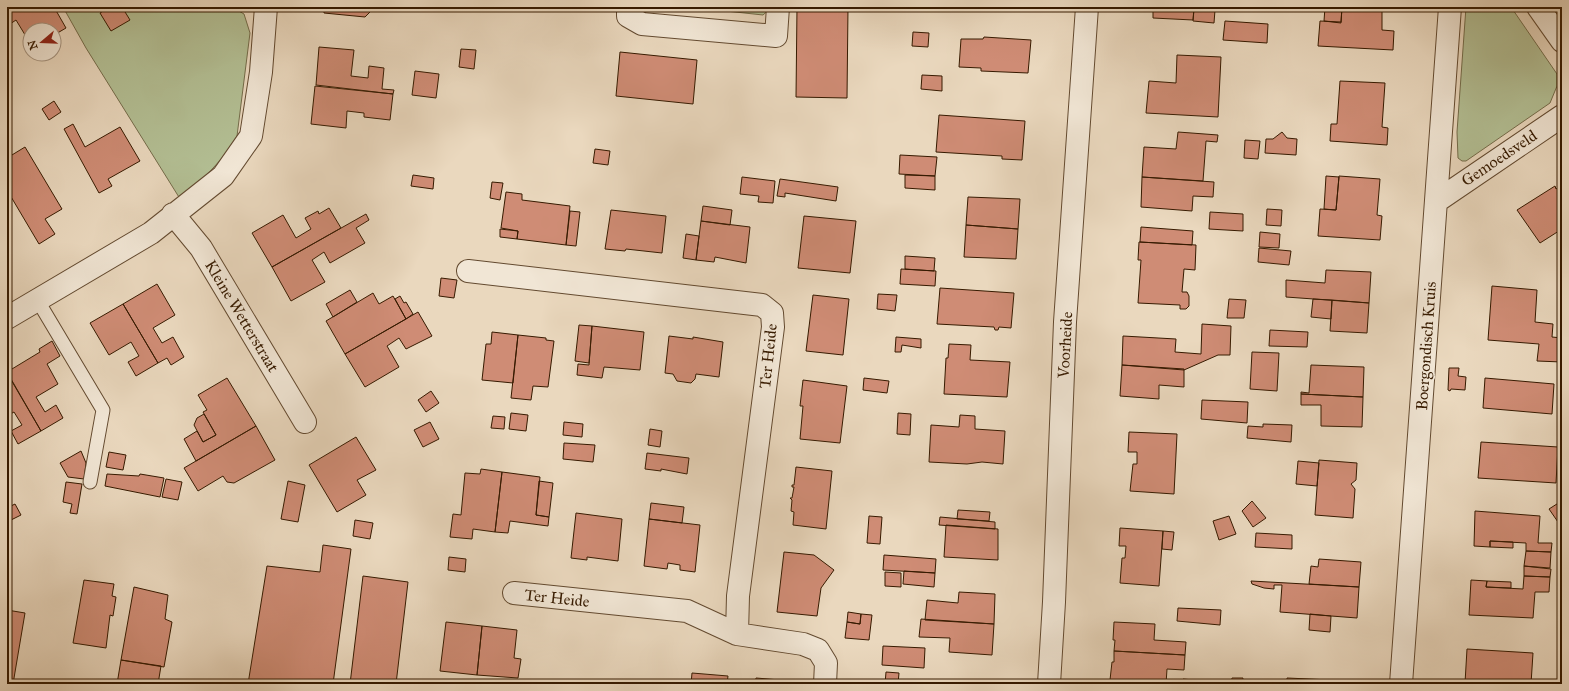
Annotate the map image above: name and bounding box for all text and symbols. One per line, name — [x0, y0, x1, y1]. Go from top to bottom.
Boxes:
north arrow — [22, 22, 62, 62]
text: N — [25, 38, 41, 52]
street label: Gemoedsveld — [1458, 126, 1540, 190]
street label: Kleine Wetterstraat — [201, 257, 283, 376]
street label: Boergondisch Kruis — [1412, 281, 1441, 411]
street label: Voorheide — [1054, 311, 1076, 380]
street label: Ter Heide — [755, 322, 781, 389]
street label: Ter Heide — [524, 585, 591, 611]

